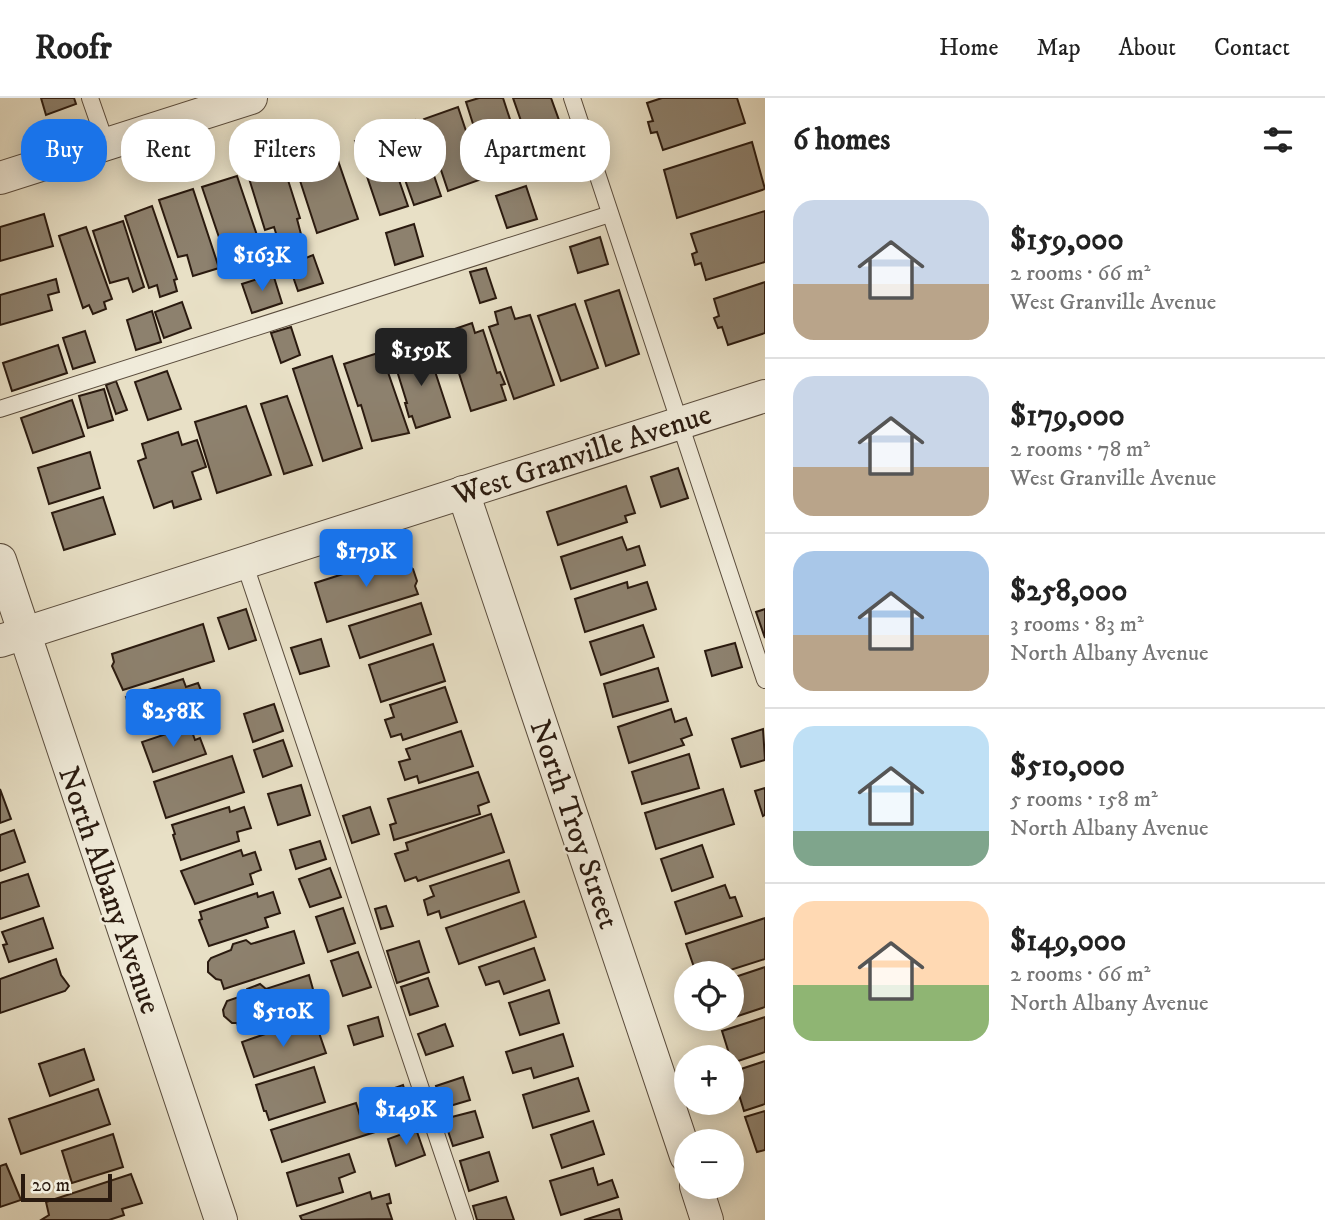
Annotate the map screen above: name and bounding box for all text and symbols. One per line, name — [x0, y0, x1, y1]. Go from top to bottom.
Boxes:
text: Roofr — [35, 28, 112, 69]
text: Home — [939, 33, 998, 63]
text: Map — [1036, 33, 1081, 63]
text: About — [1119, 33, 1176, 63]
text: Contact — [1214, 33, 1290, 63]
chip: Buy — [21, 119, 107, 182]
chip: Rent — [121, 119, 215, 182]
chip: Filters — [229, 119, 340, 182]
chip: New — [354, 119, 446, 182]
chip: Apartment — [460, 119, 610, 182]
icon: filters — [1259, 121, 1297, 159]
text: 6 homes — [793, 122, 890, 159]
text: $159,000 — [1010, 222, 1124, 259]
icon: home — [849, 228, 933, 312]
pin: $163K — [213, 234, 311, 293]
text: $163K — [233, 241, 291, 270]
text: 2 rooms · 66 m² — [1010, 259, 1150, 288]
text: West Granville Avenue — [1010, 288, 1216, 317]
pin: $159K — [372, 328, 470, 388]
text: $159K — [391, 336, 451, 365]
street label: West Granville Avenue — [448, 396, 716, 515]
text: $179,000 — [1010, 398, 1125, 435]
icon: home — [849, 404, 933, 488]
text: 2 rooms · 78 m² — [1010, 435, 1150, 464]
text: West Granville Avenue — [1010, 464, 1216, 493]
pin: $179K — [317, 530, 415, 589]
text: $179K — [336, 537, 396, 566]
text: $258,000 — [1010, 573, 1127, 610]
icon: home — [849, 579, 933, 663]
text: 3 rooms · 83 m² — [1010, 610, 1144, 639]
text: North Albany Avenue — [1010, 639, 1209, 668]
pin: $258K — [124, 690, 222, 749]
text: $258K — [142, 697, 204, 726]
street label: North Troy Street — [521, 715, 627, 934]
text: $510,000 — [1010, 748, 1125, 785]
icon: home — [849, 754, 933, 838]
street label: North Albany Avenue — [49, 762, 168, 1019]
text: 5 rooms · 158 m² — [1010, 785, 1158, 814]
text: North Albany Avenue — [1010, 814, 1209, 843]
text: $149,000 — [1010, 923, 1126, 960]
icon: home — [849, 929, 933, 1013]
text: 2 rooms · 66 m² — [1010, 960, 1150, 989]
map controls — [674, 961, 744, 1199]
button: locate — [674, 961, 744, 1031]
text: North Albany Avenue — [1010, 989, 1209, 1018]
pin: $510K — [234, 990, 332, 1049]
text: $510K — [253, 997, 313, 1026]
button: + — [674, 1045, 744, 1115]
pin: $149K — [357, 1088, 455, 1147]
text: $149K — [375, 1095, 437, 1124]
button: − — [674, 1129, 744, 1199]
scale bar — [21, 1171, 112, 1203]
text: 20 m — [32, 1174, 70, 1197]

